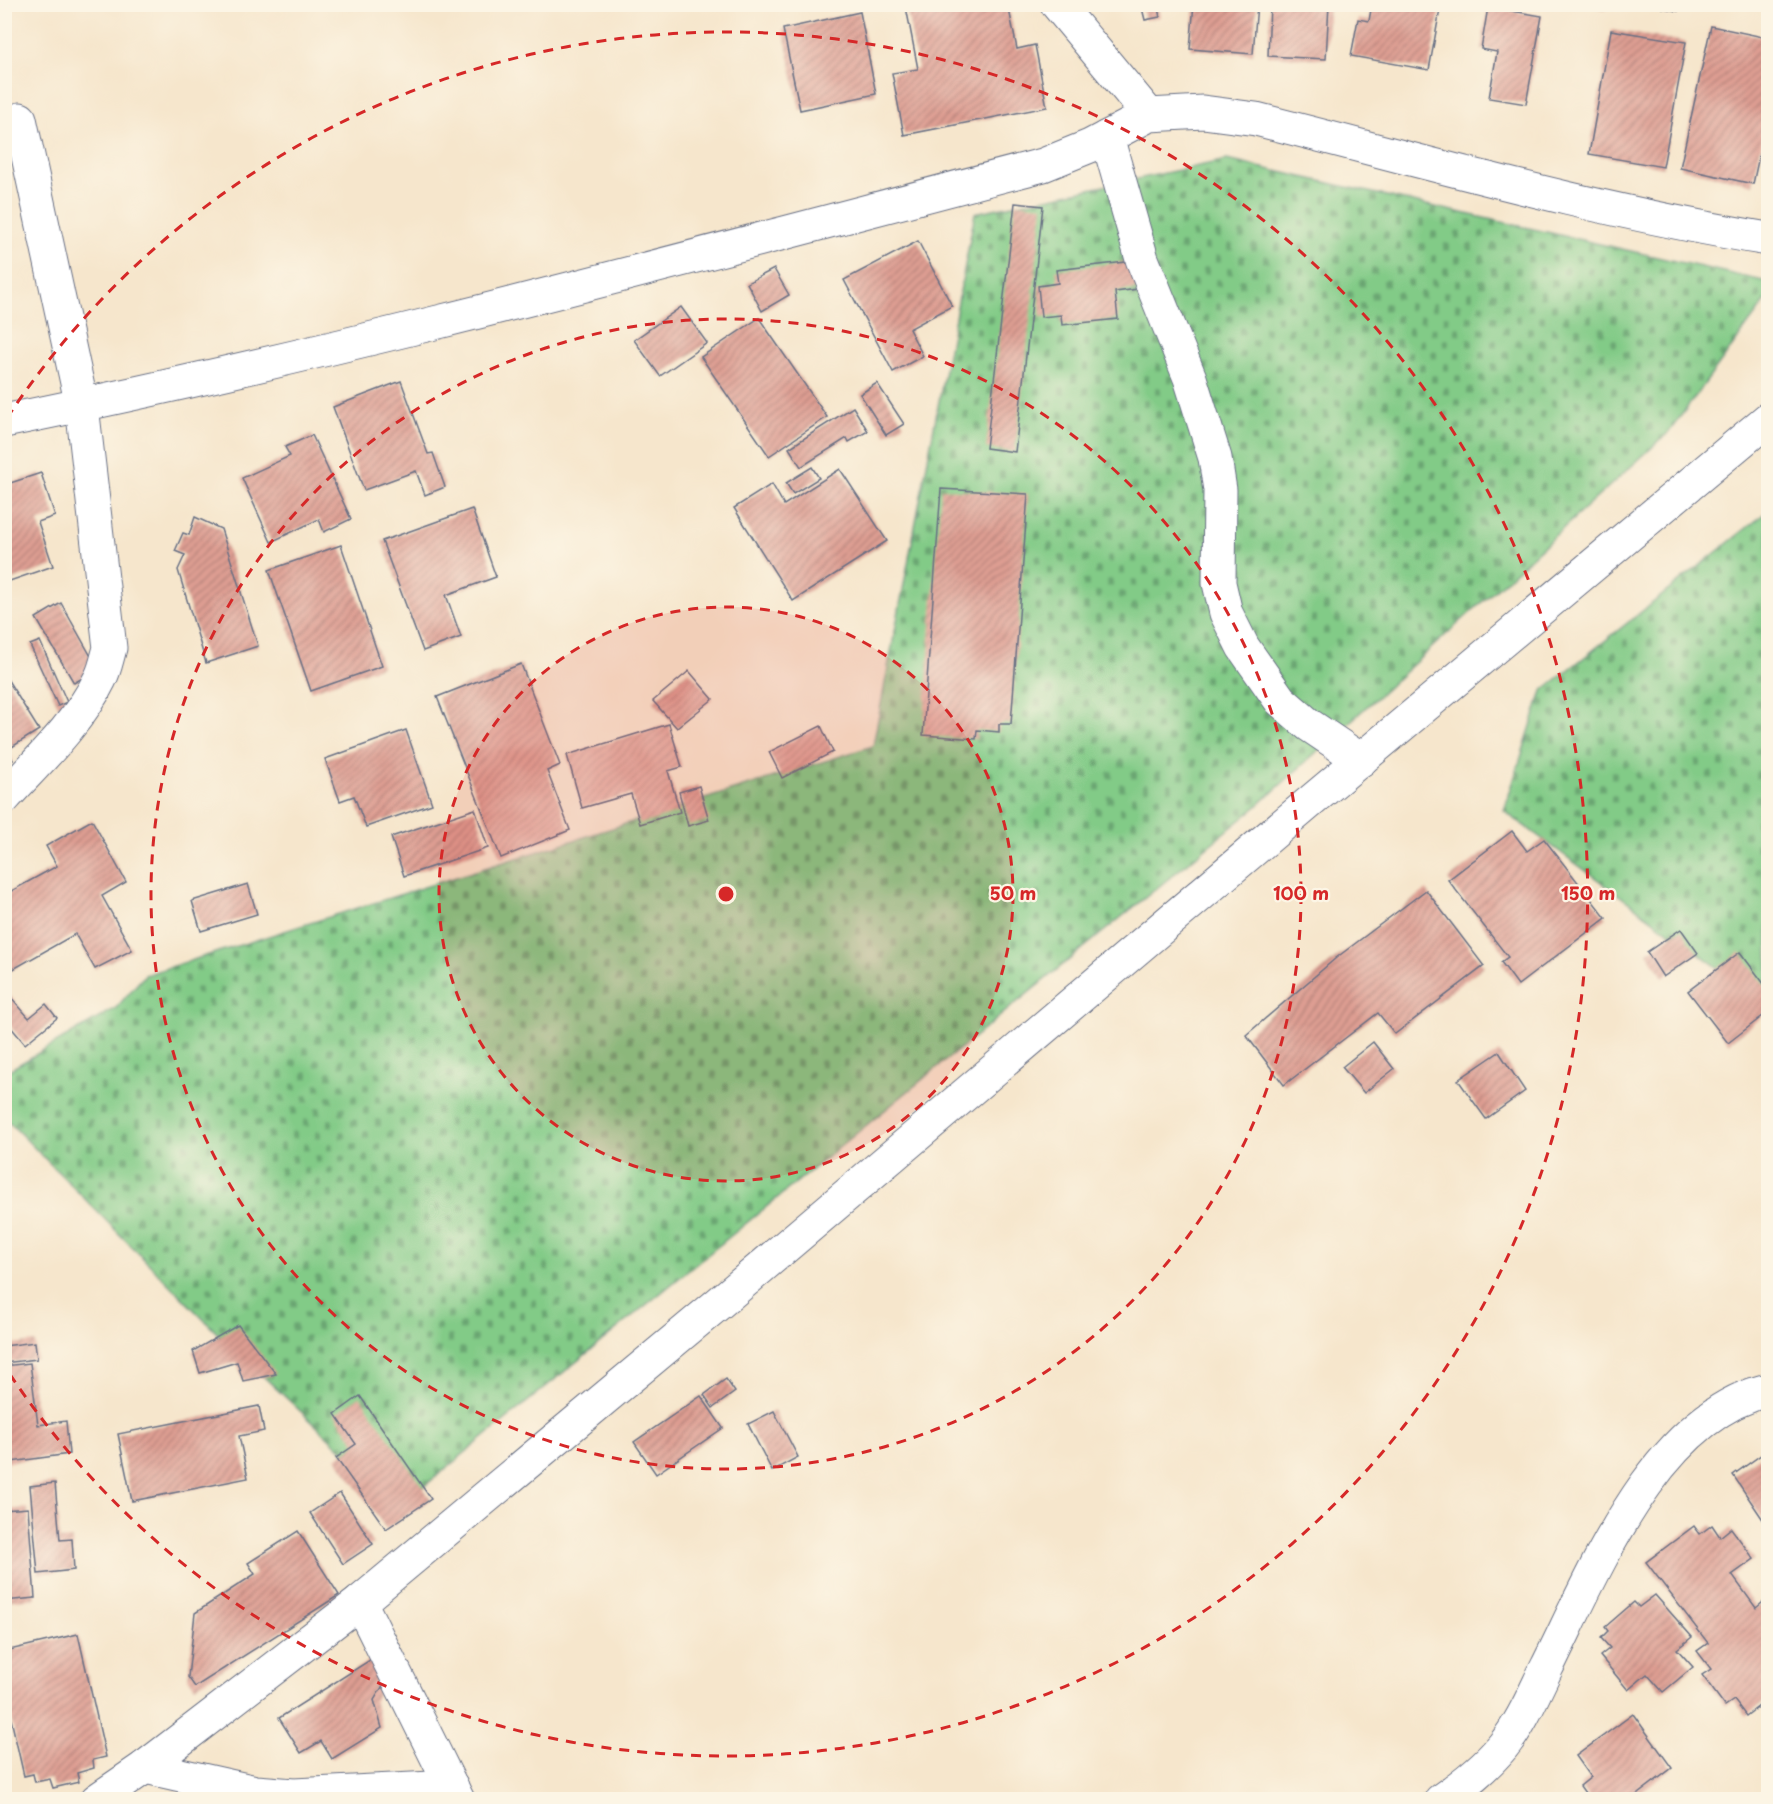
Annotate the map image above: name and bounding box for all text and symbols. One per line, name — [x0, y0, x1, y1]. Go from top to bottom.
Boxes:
text: 50 m — [990, 879, 1036, 906]
text: 100 m — [1273, 879, 1329, 906]
text: 150 m — [1561, 879, 1615, 906]
centre of rings — [716, 884, 736, 904]

